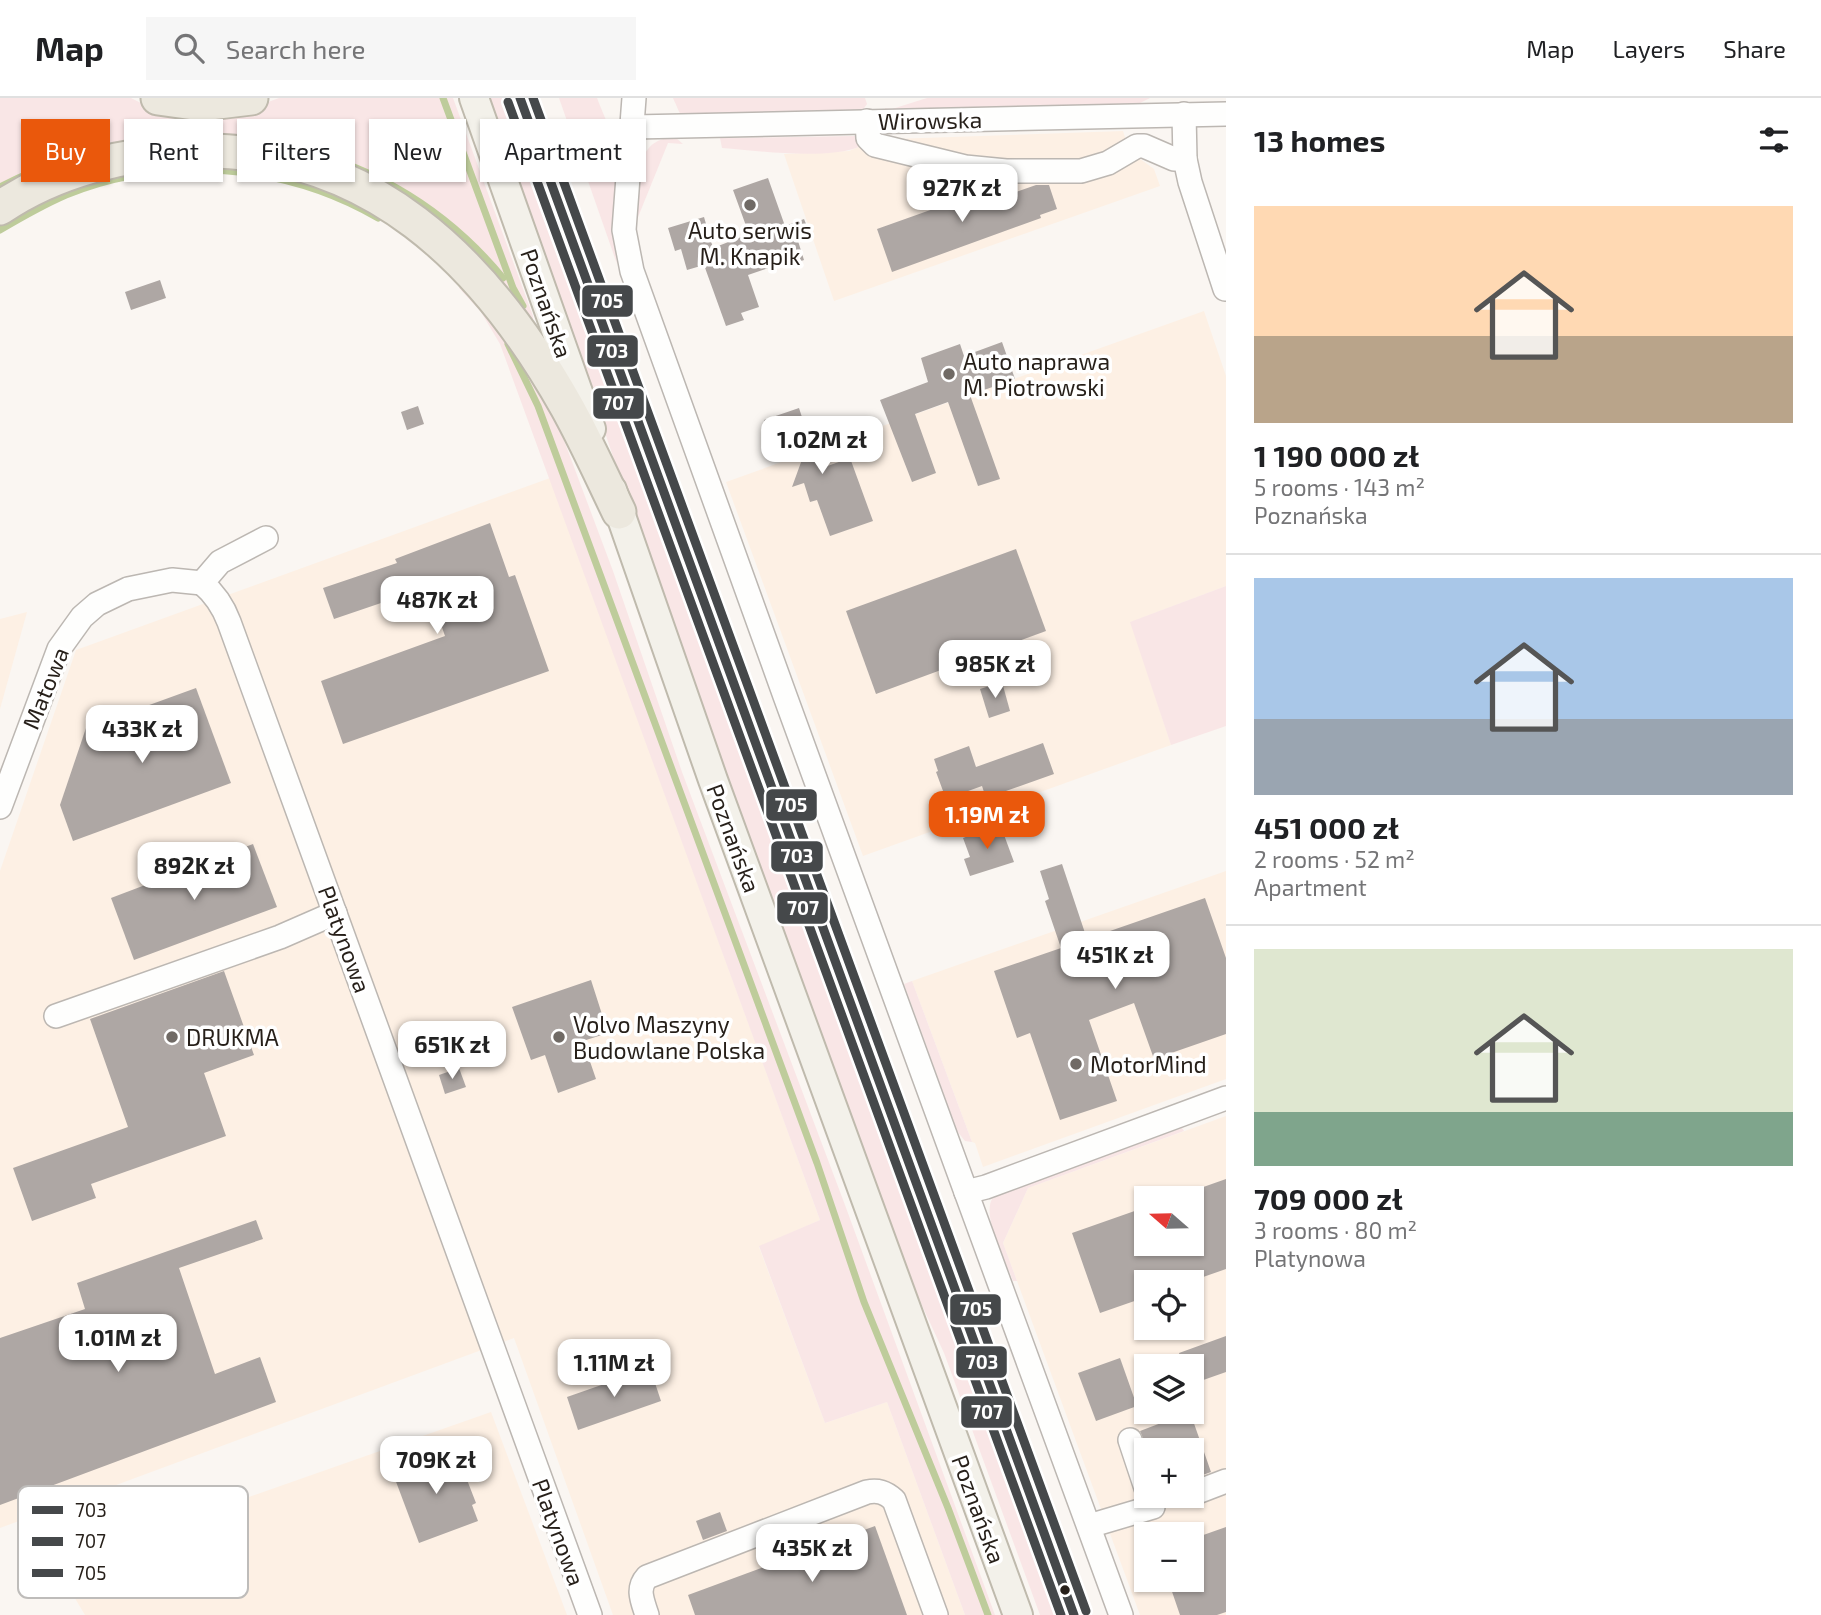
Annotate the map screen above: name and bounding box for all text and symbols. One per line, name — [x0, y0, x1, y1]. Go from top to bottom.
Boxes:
search box — [146, 17, 636, 80]
text: Map — [35, 28, 104, 68]
icon: search — [170, 29, 208, 67]
text: Search here — [226, 33, 365, 64]
text: Map — [1526, 34, 1574, 63]
text: Layers — [1612, 34, 1685, 63]
text: Share — [1723, 34, 1786, 63]
street label: Wirowska — [878, 105, 982, 135]
chip: Buy — [21, 119, 110, 182]
chip: Rent — [124, 119, 223, 182]
chip: Filters — [237, 119, 355, 182]
chip: New — [369, 119, 466, 182]
chip: Apartment — [480, 119, 646, 182]
icon: filters — [1755, 121, 1793, 159]
text: 13 homes — [1254, 122, 1385, 158]
pin: 927K zł — [897, 164, 1027, 224]
text: 927K zł — [923, 173, 1001, 201]
marker: Auto serwis M. Knapik — [742, 197, 758, 213]
place label: Auto serwis M. Knapik — [688, 216, 812, 270]
street label: Poznańska — [515, 245, 579, 361]
icon: home — [1461, 252, 1587, 378]
line badge: 705 — [581, 284, 634, 318]
text: 705 — [591, 289, 623, 312]
line badge: 703 — [586, 334, 639, 368]
text: 703 — [596, 339, 628, 362]
place label: Auto naprawa M. Piotrowski — [963, 347, 1110, 401]
marker: Auto naprawa M. Piotrowski — [941, 366, 957, 382]
line badge: 707 — [592, 387, 645, 420]
text: 707 — [602, 391, 634, 414]
pin: 1.02M zł — [750, 416, 894, 476]
text: 1.02M zł — [777, 425, 867, 453]
text: 1 190 000 zł — [1254, 437, 1419, 473]
text: 5 rooms · 143 m² — [1254, 473, 1425, 501]
text: Poznańska — [1254, 501, 1368, 529]
pin: 487K zł — [372, 576, 502, 636]
text: 487K zł — [397, 585, 477, 613]
icon: home — [1461, 624, 1587, 750]
pin: 985K zł — [930, 640, 1060, 700]
street label: Matowa — [16, 643, 74, 733]
text: 985K zł — [955, 649, 1035, 677]
pin: 433K zł — [77, 706, 207, 765]
text: 433K zł — [102, 714, 182, 742]
street label: Poznańska — [701, 780, 767, 896]
line badge: 705 — [765, 788, 818, 822]
pin: 1.19M zł — [915, 792, 1059, 851]
text: 705 — [775, 793, 807, 816]
text: 1.19M zł — [945, 800, 1029, 828]
text: 451 000 zł — [1254, 809, 1399, 845]
line badge: 703 — [770, 840, 824, 873]
pin: 892K zł — [129, 842, 259, 902]
text: 703 — [781, 844, 813, 867]
text: 2 rooms · 52 m² — [1254, 845, 1415, 873]
text: 892K zł — [154, 851, 234, 879]
text: Apartment — [1254, 873, 1367, 901]
street label: Platynowa — [313, 882, 377, 996]
line badge: 707 — [776, 891, 829, 925]
text: 707 — [787, 896, 819, 919]
pin: 451K zł — [1050, 932, 1180, 991]
text: 451K zł — [1077, 940, 1153, 968]
icon: home — [1461, 995, 1587, 1121]
place label: Volvo Maszyny Budowlane Polska — [573, 1010, 765, 1064]
pin: 651K zł — [387, 1021, 517, 1081]
place label: DRUKMA — [186, 1023, 280, 1051]
marker: DRUKMA — [164, 1029, 180, 1045]
marker: Volvo Maszyny Budowlane Polska — [551, 1029, 567, 1045]
text: 651K zł — [414, 1030, 490, 1058]
place label: MotorMind — [1090, 1050, 1207, 1078]
marker: MotorMind — [1068, 1056, 1084, 1072]
text: 709 000 zł — [1254, 1180, 1403, 1216]
north arrow — [1134, 1186, 1204, 1256]
map controls — [1134, 1186, 1204, 1592]
text: 3 rooms · 80 m² — [1254, 1216, 1417, 1244]
text: Platynowa — [1254, 1244, 1366, 1272]
button: locate — [1134, 1270, 1204, 1340]
line badge: 705 — [949, 1293, 1002, 1326]
text: 705 — [960, 1297, 992, 1320]
pin: 1.01M zł — [46, 1314, 190, 1374]
text: 1.01M zł — [75, 1323, 161, 1351]
pin: 1.11M zł — [542, 1340, 686, 1399]
line badge: 703 — [955, 1345, 1008, 1379]
text: 1.11M zł — [574, 1348, 654, 1376]
text: 703 — [966, 1350, 998, 1373]
button: layers — [1134, 1354, 1204, 1424]
line badge: 707 — [960, 1395, 1013, 1429]
text: 707 — [971, 1400, 1003, 1423]
pin: 709K zł — [371, 1436, 501, 1496]
button: + — [1134, 1438, 1204, 1508]
text: 709K zł — [396, 1445, 476, 1473]
street label: Poznańska — [946, 1451, 1012, 1567]
street label: Platynowa — [527, 1475, 591, 1589]
legend — [18, 1486, 248, 1598]
text: 703 — [75, 1498, 107, 1521]
button: − — [1134, 1522, 1204, 1592]
pin: 435K zł — [747, 1524, 877, 1584]
text: 707 — [75, 1529, 106, 1552]
text: 435K zł — [772, 1533, 852, 1561]
text: 705 — [75, 1561, 106, 1584]
unlabelled marker — [1058, 1583, 1072, 1597]

